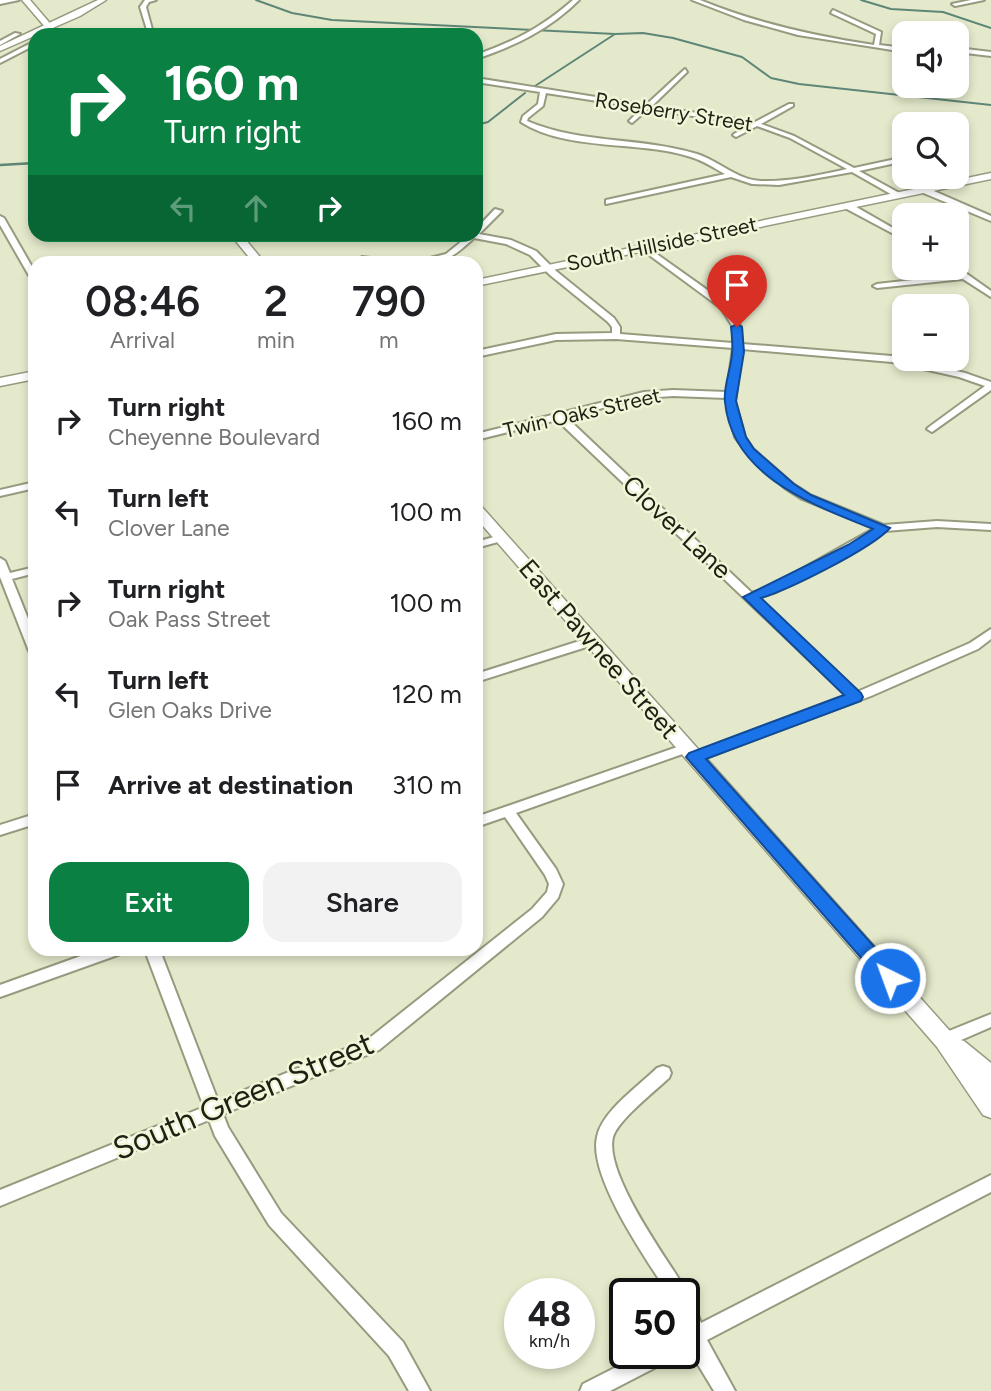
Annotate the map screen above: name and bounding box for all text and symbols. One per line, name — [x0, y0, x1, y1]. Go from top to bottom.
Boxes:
map controls — [892, 21, 969, 371]
button: sound — [892, 21, 969, 98]
text: 160 m — [164, 53, 299, 112]
icon: right — [49, 56, 140, 147]
street label: Roseberry Street — [593, 87, 755, 136]
button: search — [892, 112, 969, 189]
text: Turn right — [164, 113, 302, 151]
icon: left — [164, 189, 202, 227]
icon: ahead — [237, 189, 275, 227]
icon: right — [310, 189, 348, 227]
button: + — [892, 203, 969, 280]
street label: South Hillside Street — [564, 211, 759, 276]
pin — [707, 255, 767, 327]
icon: arrive — [718, 266, 756, 304]
text: 08:46 — [85, 276, 200, 327]
text: 2 — [264, 276, 288, 327]
text: 790 — [352, 276, 426, 327]
button: − — [892, 294, 969, 371]
text: Arrival — [110, 326, 175, 354]
text: min — [257, 326, 295, 354]
text: m — [379, 326, 399, 354]
street label: Twin Oaks Street — [501, 382, 663, 443]
text: Turn right — [108, 391, 225, 423]
icon: right — [49, 402, 87, 440]
text: 160 m — [391, 405, 462, 437]
text: Cheyenne Boulevard — [108, 423, 320, 451]
street label: Clover Lane — [616, 468, 738, 586]
text: Turn left — [108, 482, 209, 514]
icon: left — [49, 493, 87, 531]
text: 100 m — [389, 496, 462, 528]
text: Clover Lane — [108, 514, 229, 542]
street label: East Pawnee Street — [512, 553, 686, 745]
text: Turn right — [108, 573, 225, 605]
icon: right — [49, 584, 87, 622]
text: 100 m — [389, 587, 462, 619]
text: Oak Pass Street — [108, 605, 271, 633]
text: Turn left — [108, 664, 209, 696]
icon: left — [49, 675, 87, 713]
text: 120 m — [392, 678, 462, 710]
text: Glen Oaks Drive — [108, 696, 272, 724]
icon: arrive — [49, 766, 87, 804]
text: Arrive at destination — [108, 769, 353, 801]
text: 310 m — [392, 769, 462, 801]
button: Exit — [49, 862, 249, 942]
button: Share — [263, 862, 462, 942]
position arrow — [853, 941, 927, 1015]
street label: South Green Street — [107, 1024, 379, 1168]
speed limit sign: 50 — [609, 1278, 700, 1369]
text: 48 — [528, 1293, 571, 1335]
text: km/h — [529, 1330, 570, 1352]

